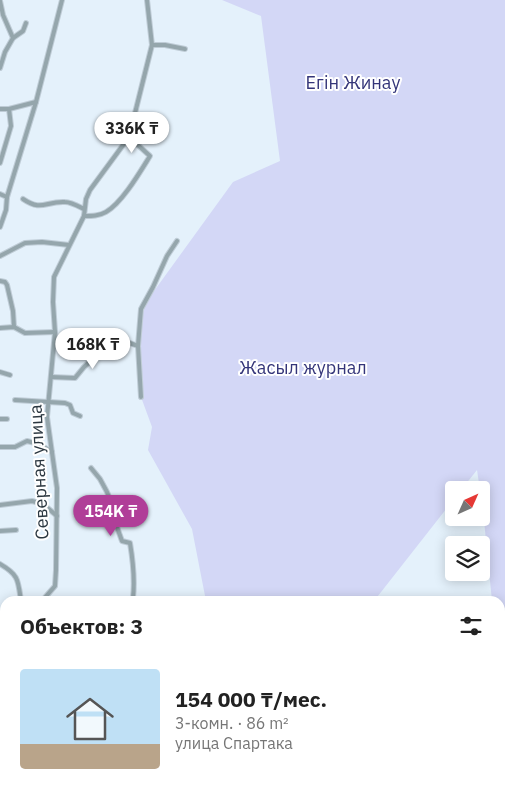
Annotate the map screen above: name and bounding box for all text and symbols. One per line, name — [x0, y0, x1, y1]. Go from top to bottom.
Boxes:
park label: Егін Жинау — [306, 71, 400, 94]
pin: 336K ₸ — [91, 112, 173, 154]
text: 336K ₸ — [105, 118, 159, 138]
pin: 168K ₸ — [52, 328, 134, 370]
text: 168K ₸ — [66, 334, 120, 354]
park label: Жасыл журнал — [239, 356, 367, 379]
street label: Северная улица — [23, 403, 54, 540]
north arrow — [445, 481, 490, 526]
map controls — [445, 481, 490, 581]
pin: 154K ₸ — [70, 494, 152, 537]
text: 154K ₸ — [84, 501, 138, 521]
button: layers — [445, 536, 490, 581]
text: Объектов: 3 — [20, 612, 143, 640]
icon: filters — [457, 612, 485, 640]
text: 154 000 ₸/мес. — [175, 685, 327, 713]
icon: home — [60, 689, 120, 749]
text: 3-комн. · 86 m² — [175, 713, 289, 733]
text: улица Спартака — [175, 733, 293, 753]

